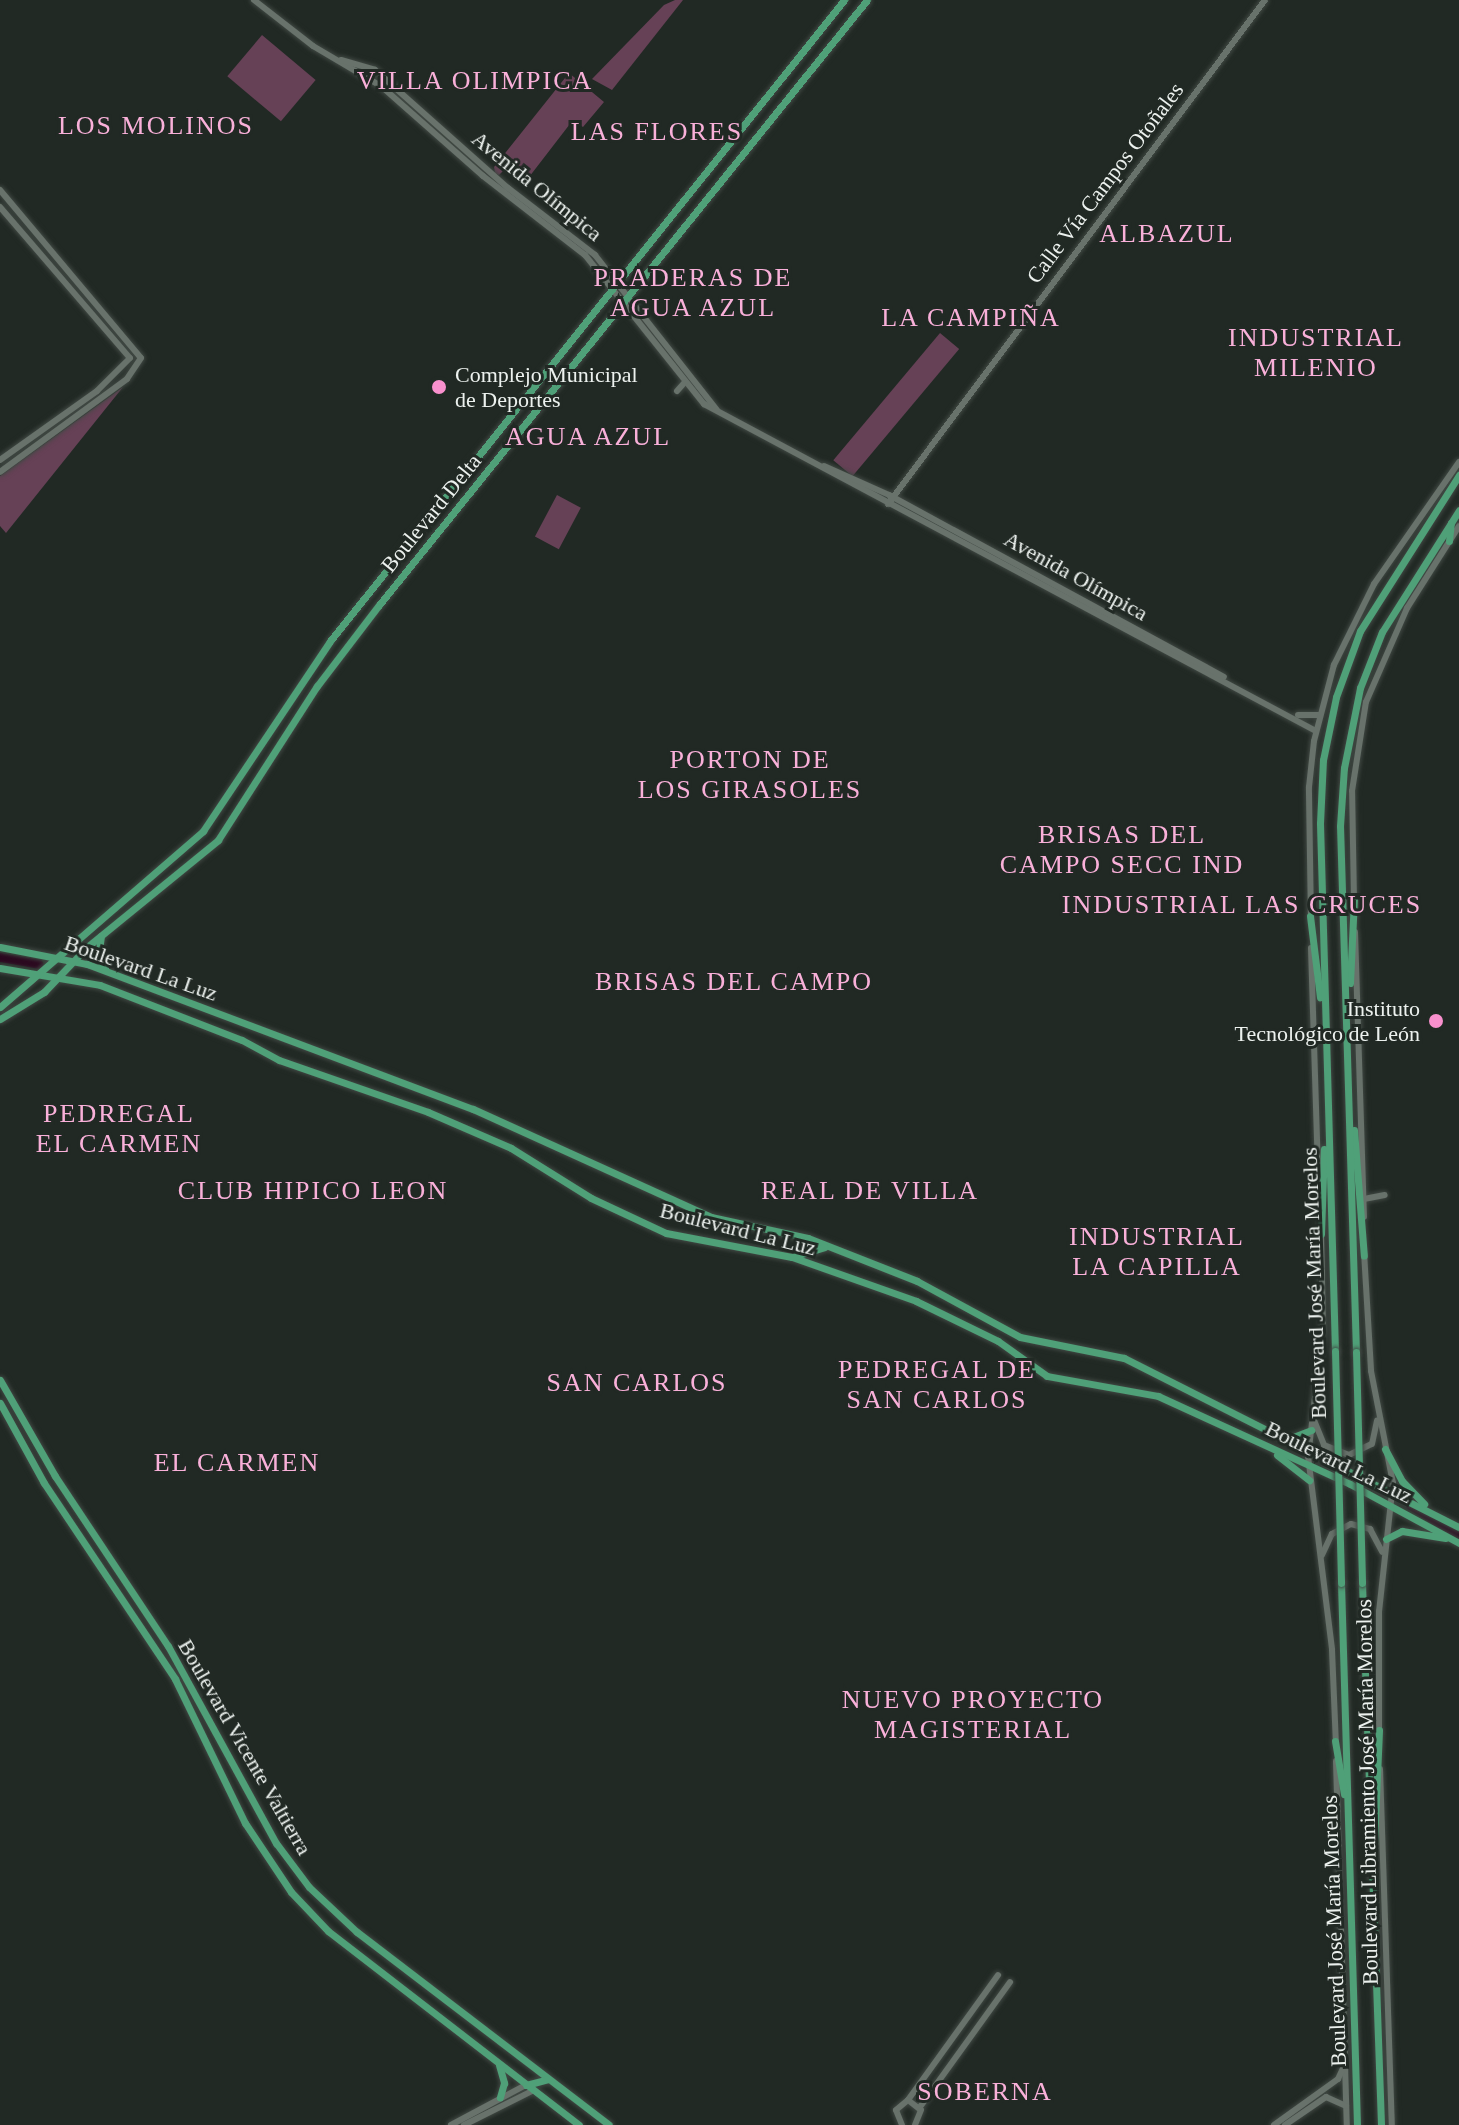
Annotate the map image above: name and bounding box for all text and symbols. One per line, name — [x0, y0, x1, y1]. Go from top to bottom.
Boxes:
district label: VILLA OLIMPICA — [356, 65, 594, 97]
street label: Calle Vía Campos Otoñales — [1021, 77, 1189, 289]
district label: LOS MOLINOS — [58, 110, 254, 142]
district label: LAS FLORES — [571, 116, 743, 148]
street label: Avenida Olímpica — [466, 125, 608, 247]
district label: ALBAZUL — [1099, 218, 1235, 250]
district label: PRADERAS DE AGUA AZUL — [594, 262, 792, 324]
district label: LA CAMPIÑA — [880, 302, 1062, 334]
district label: INDUSTRIAL MILENIO — [1228, 322, 1404, 384]
place label: Complejo Municipal de Deportes — [455, 361, 638, 412]
marker: Complejo Municipal de Deportes — [430, 378, 448, 396]
district label: AGUA AZUL — [504, 421, 672, 453]
street label: Boulevard Delta — [375, 448, 487, 578]
street label: Avenida Olímpica — [1000, 526, 1152, 626]
district label: PORTON DE LOS GIRASOLES — [638, 744, 862, 806]
district label: BRISAS DEL CAMPO SECC IND — [1000, 819, 1244, 880]
district label: INDUSTRIAL LAS CRUCES — [1061, 889, 1423, 921]
street label: Boulevard La Luz — [61, 929, 221, 1007]
district label: BRISAS DEL CAMPO — [594, 966, 874, 998]
place label: Instituto Tecnológico de León — [1235, 995, 1420, 1046]
marker: Instituto Tecnológico de León — [1427, 1012, 1445, 1030]
district label: PEDREGAL EL CARMEN — [35, 1098, 203, 1160]
street label: Boulevard José María Morelos — [1296, 1147, 1332, 1419]
district label: CLUB HIPICO LEON — [178, 1175, 448, 1207]
district label: REAL DE VILLA — [760, 1175, 980, 1207]
street label: Boulevard La Luz — [657, 1197, 819, 1261]
district label: INDUSTRIAL LA CAPILLA — [1069, 1221, 1245, 1282]
district label: PEDREGAL DE SAN CARLOS — [838, 1354, 1036, 1416]
district label: SAN CARLOS — [546, 1367, 728, 1399]
street label: Boulevard La Luz — [1261, 1415, 1417, 1509]
district label: EL CARMEN — [153, 1447, 321, 1479]
street label: Boulevard Libramiento José María Morelos — [1350, 1599, 1384, 1985]
street label: Boulevard Vicente Valtierra — [172, 1634, 318, 1860]
district label: NUEVO PROYECTO MAGISTERIAL — [842, 1684, 1104, 1746]
street label: Boulevard José María Morelos — [1316, 1795, 1352, 2067]
district label: SOBERNA — [917, 2076, 1053, 2108]

